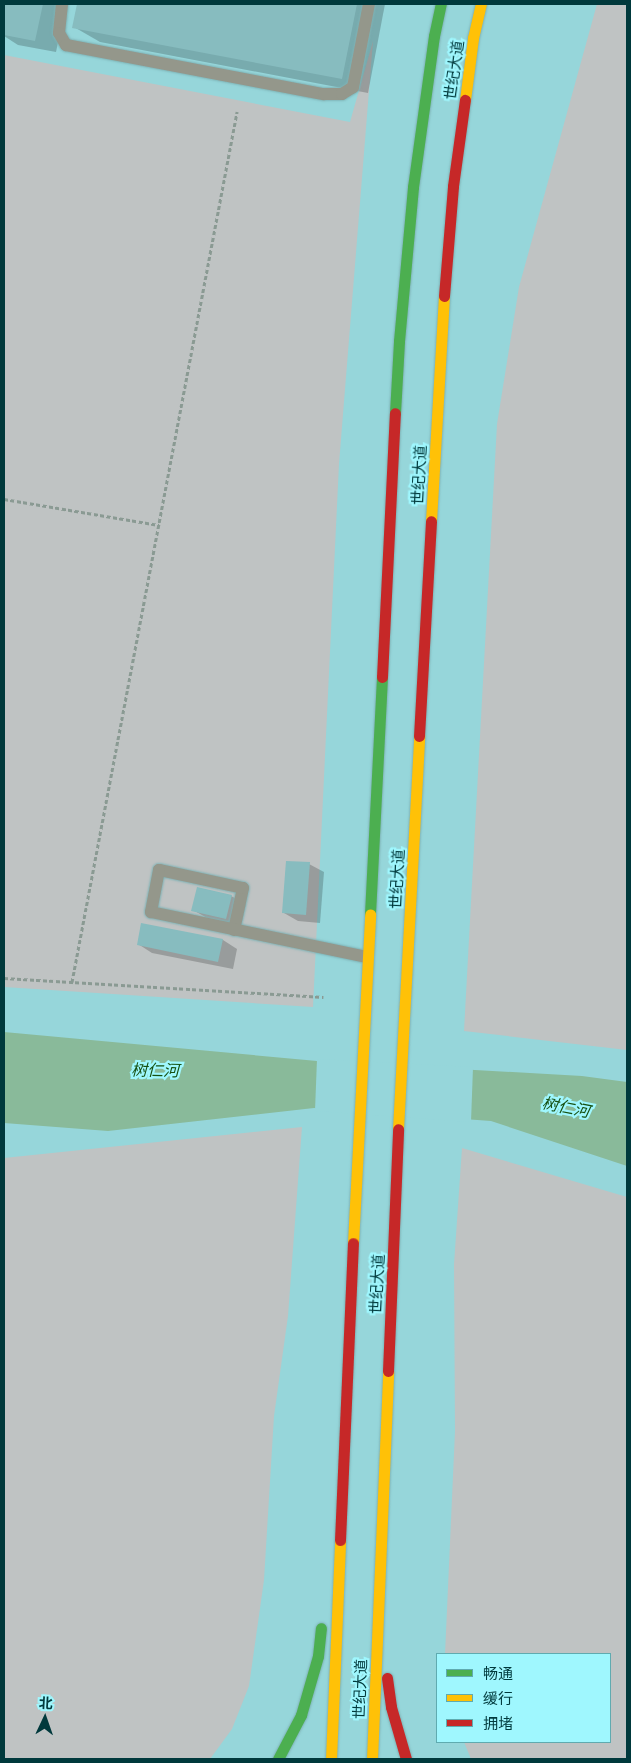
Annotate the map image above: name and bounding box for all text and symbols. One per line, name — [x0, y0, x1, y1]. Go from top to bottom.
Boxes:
street label: 世纪大道 — [441, 39, 467, 101]
street label: 世纪大道 — [408, 445, 430, 505]
street label: 世纪大道 — [386, 849, 408, 909]
water label: 树仁河 — [131, 1060, 179, 1080]
water label: 树仁河 — [541, 1093, 591, 1121]
street label: 世纪大道 — [366, 1254, 388, 1314]
legend — [436, 1653, 611, 1743]
street label: 世纪大道 — [350, 1659, 370, 1719]
text: 畅通 — [483, 1663, 513, 1683]
text: 缓行 — [483, 1688, 513, 1708]
north arrow — [20, 1693, 70, 1743]
text: 北 — [38, 1693, 53, 1712]
text: 拥堵 — [483, 1713, 513, 1733]

